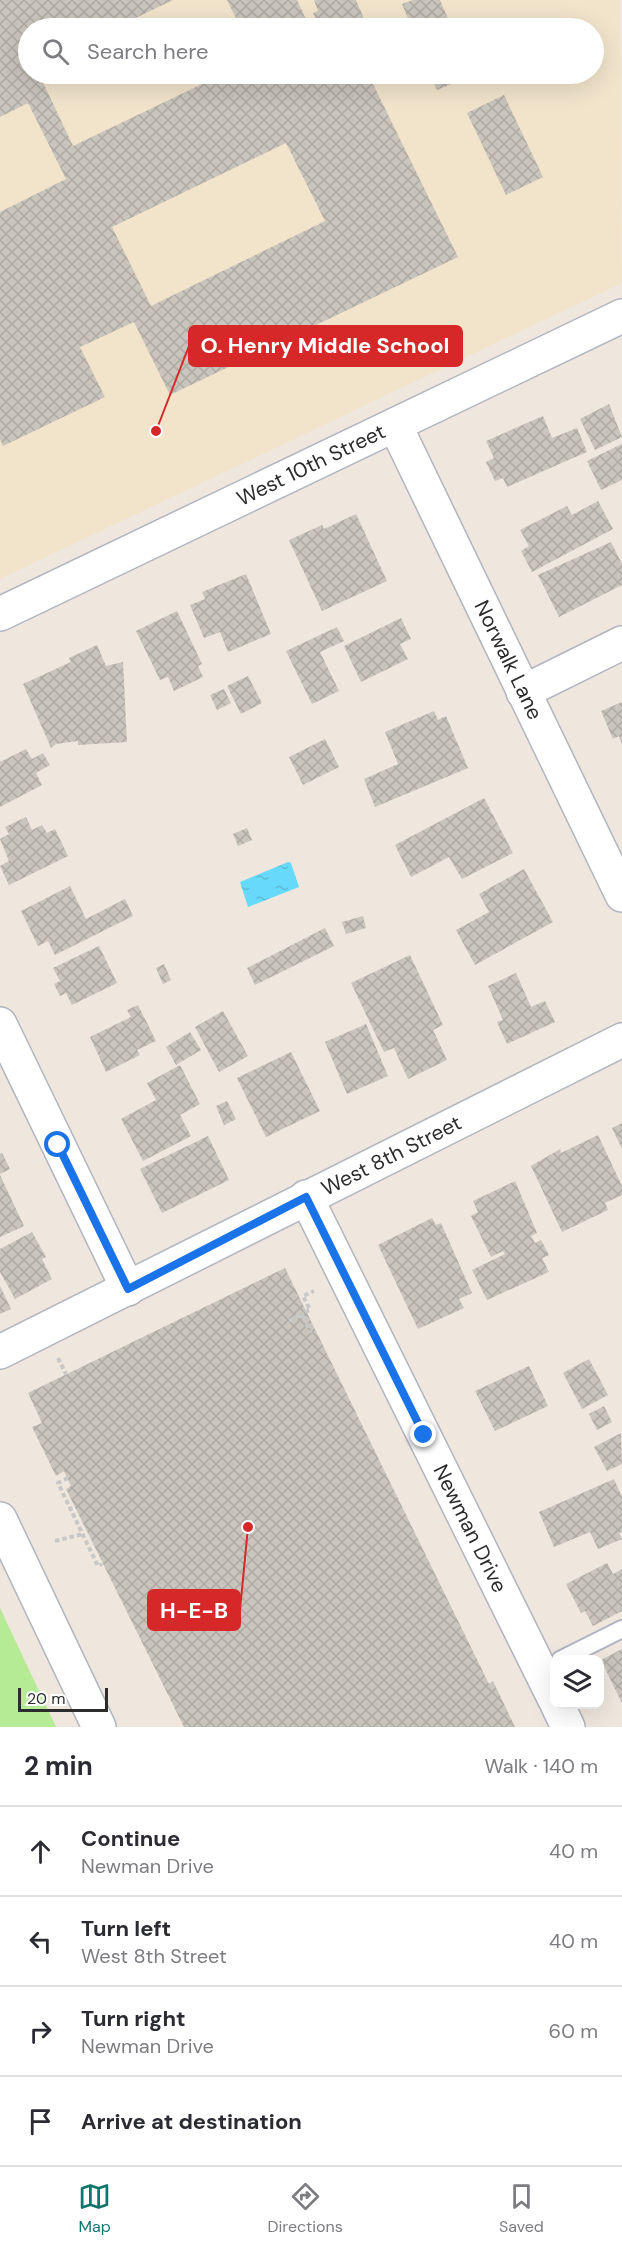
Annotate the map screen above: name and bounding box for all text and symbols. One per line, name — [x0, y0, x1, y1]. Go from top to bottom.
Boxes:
search box — [18, 18, 604, 84]
icon: search — [39, 35, 72, 68]
text: Search here — [87, 37, 208, 66]
callout: O. Henry Middle School — [189, 326, 462, 366]
text: O. Henry Middle School — [201, 331, 449, 360]
street label: West 10th Street — [232, 417, 390, 512]
street label: Norwalk Lane — [468, 596, 549, 724]
street label: West 8th Street — [317, 1109, 466, 1203]
route start — [44, 1131, 70, 1157]
route end — [410, 1421, 436, 1447]
street label: Newman Drive — [427, 1460, 514, 1597]
callout: H-E-B — [148, 1590, 240, 1630]
text: H-E-B — [160, 1596, 228, 1625]
map controls — [550, 1655, 604, 1709]
button: layers — [550, 1655, 604, 1709]
scale bar — [18, 1685, 108, 1712]
text: 20 m — [27, 1688, 66, 1709]
text: 2 min — [24, 1749, 93, 1783]
text: Walk · 140 m — [484, 1753, 598, 1779]
text: Continue — [81, 1824, 180, 1853]
icon: ahead — [24, 1835, 57, 1868]
text: 40 m — [549, 1838, 598, 1864]
text: Newman Drive — [81, 1853, 214, 1879]
text: Turn left — [81, 1914, 171, 1943]
icon: left — [24, 1925, 57, 1958]
text: 40 m — [549, 1928, 598, 1954]
text: West 8th Street — [81, 1943, 227, 1969]
text: Turn right — [81, 2004, 186, 2033]
icon: right — [24, 2015, 57, 2048]
text: 60 m — [549, 2018, 598, 2044]
text: Newman Drive — [81, 2033, 214, 2059]
icon: arrive — [24, 2105, 57, 2138]
text: Arrive at destination — [81, 2107, 302, 2136]
tab: Map — [78, 2180, 111, 2237]
tab: Directions — [267, 2180, 343, 2237]
tab: Saved — [499, 2180, 544, 2237]

